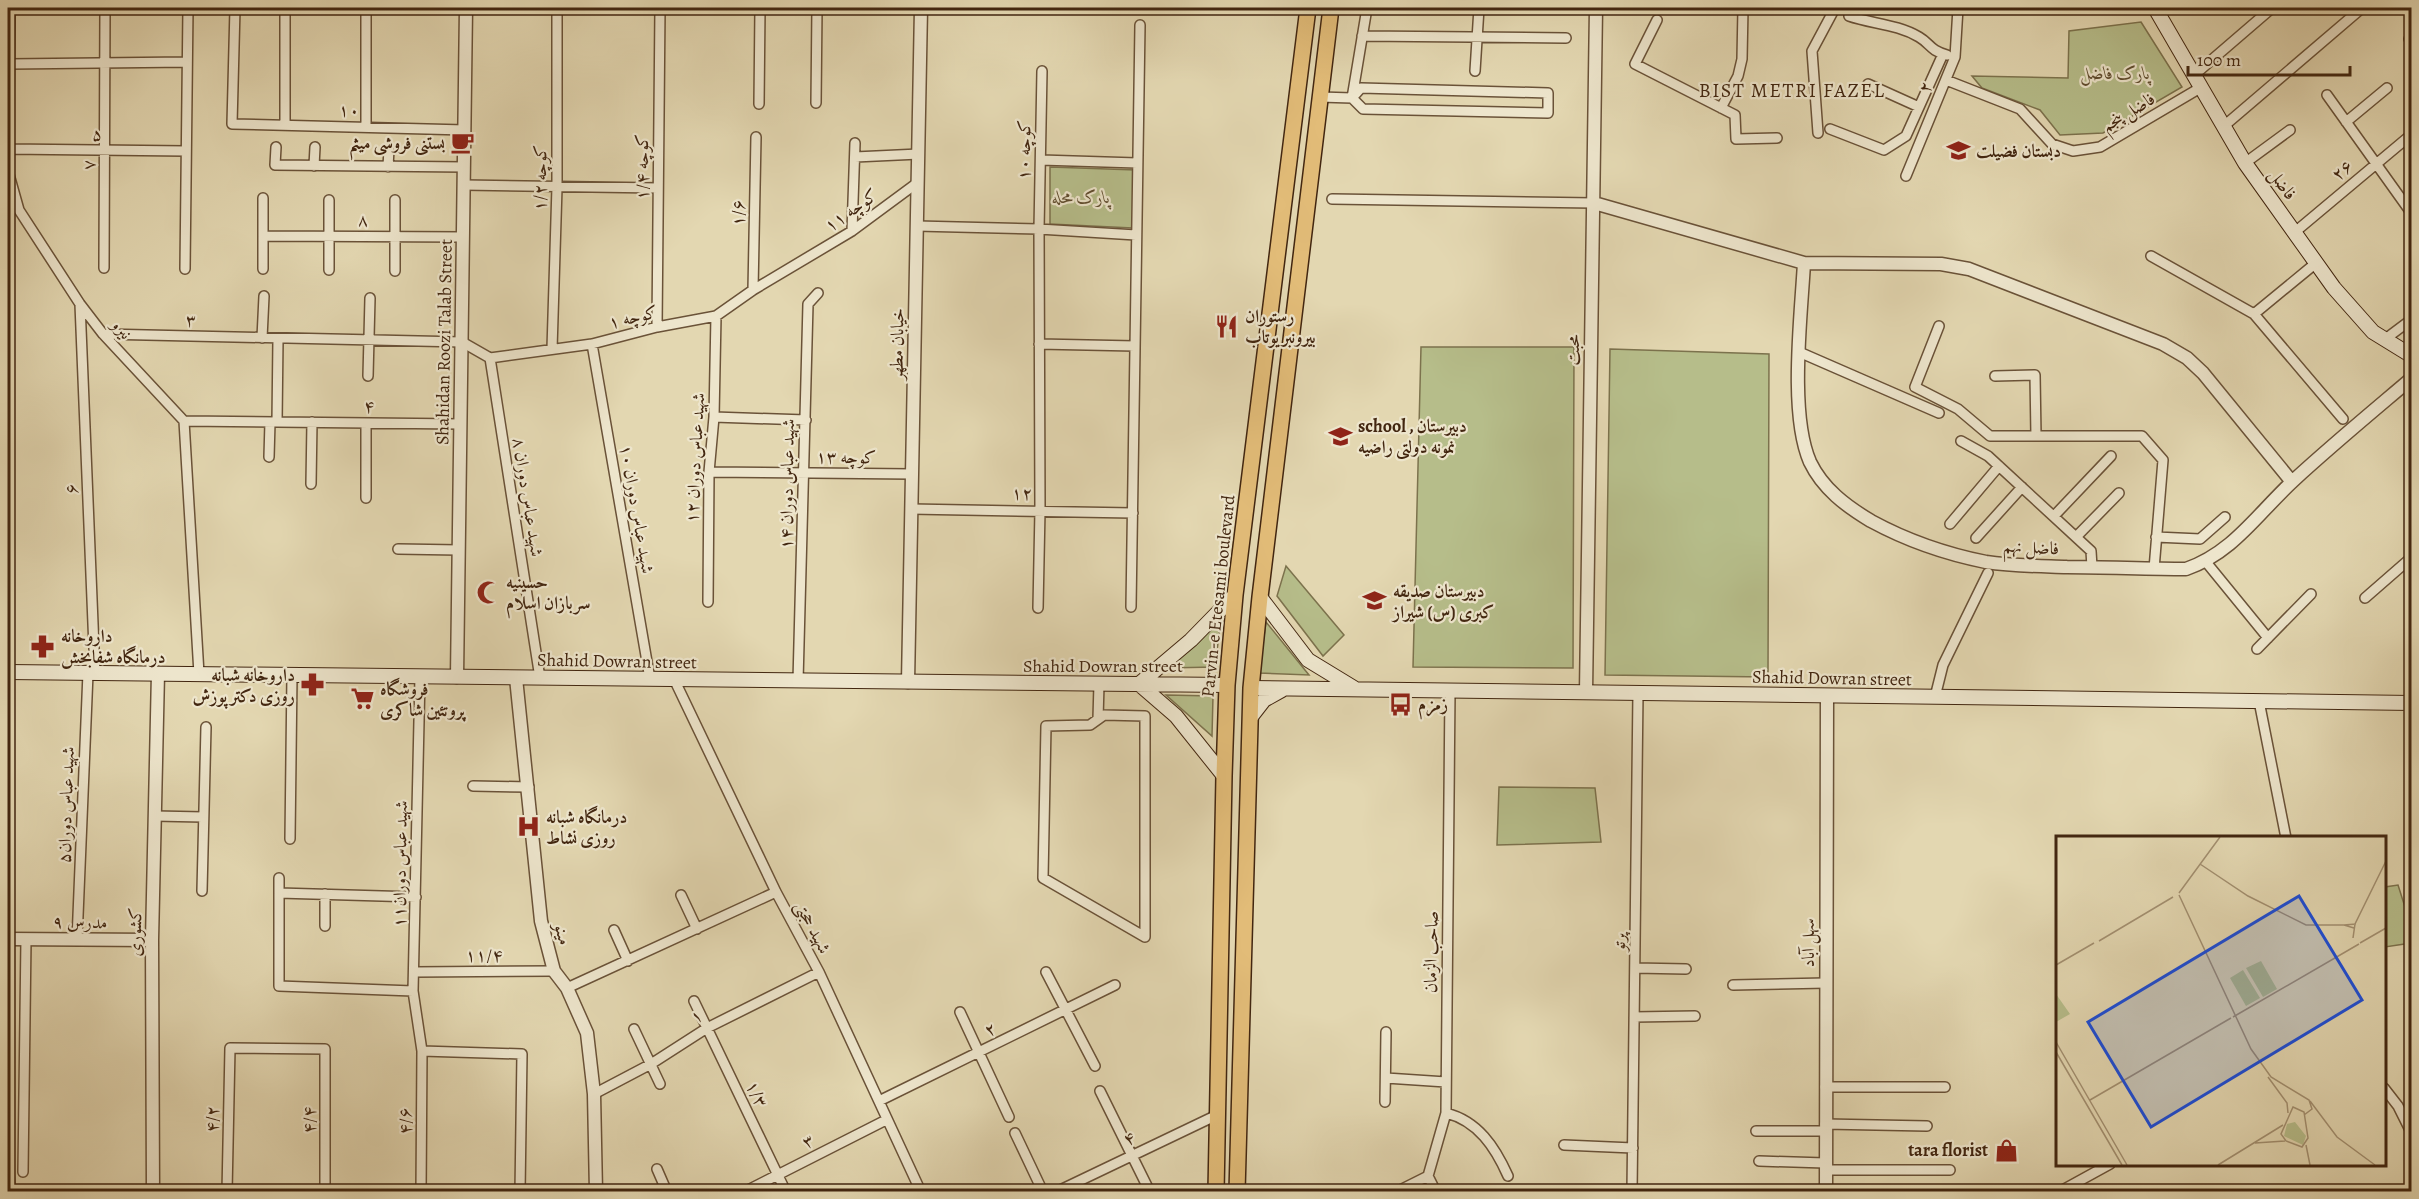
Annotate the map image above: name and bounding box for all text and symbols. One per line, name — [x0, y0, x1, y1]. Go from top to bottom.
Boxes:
scale bar — [2188, 39, 2350, 77]
text: 100 m — [2197, 48, 2241, 72]
park label: پارک فاضل — [2080, 61, 2152, 86]
district label: BIST METRI FAZEL — [1699, 77, 1885, 104]
street label: ۲ — [1912, 77, 1938, 97]
street label: فاضل پنجم — [2097, 87, 2162, 142]
street label: ۱۰ — [338, 98, 360, 122]
street label: کوچه ۱۰ — [1011, 120, 1038, 180]
street label: ۵ — [92, 122, 102, 146]
cafe icon: بستنی فروشی میثم — [450, 130, 476, 156]
place label: بستنی فروشی میثم — [349, 131, 445, 161]
street label: کوچه ۱/۴ — [630, 134, 655, 200]
school or university icon: دبستان فضیلت — [1945, 138, 1971, 164]
place label: دبستان فضیلت — [1976, 139, 2061, 163]
street label: کوچه ۱/۲ — [527, 145, 554, 211]
street label: ۲۶ — [2326, 154, 2358, 186]
street label: ۷ — [76, 160, 100, 170]
street label: فاضل — [2263, 163, 2302, 205]
street label: کوچه ۱۱ — [819, 183, 883, 238]
park label: پارک محله — [1052, 185, 1112, 210]
street label: ۱/۶ — [726, 199, 750, 227]
street label: ۸ — [358, 208, 368, 232]
street label: Shahidan Roozi Talab Street — [430, 239, 458, 445]
street label: کوچه ۱ — [606, 300, 660, 335]
place label: رستوران بیرونبر یوتاب — [1245, 304, 1316, 349]
street label: ۳ — [185, 308, 197, 332]
street label: خیابان مطهر — [884, 308, 910, 382]
street label: نیرو — [105, 312, 138, 345]
restaurant icon: رستوران بیرونبر یوتاب — [1214, 313, 1240, 339]
street label: محبت — [1561, 334, 1585, 366]
street label: شهید عباس دوران ۱۲ — [680, 392, 710, 524]
street label: ۴ — [364, 394, 374, 418]
place label: school , دبیرستان نمونه دولتی راضیه — [1358, 414, 1467, 460]
street label: شهید عباس دوران ۱۴ — [774, 418, 800, 550]
school or university icon: school , دبیرستان نمونه دولتی راضیه — [1327, 423, 1353, 449]
street label: شهید عباس دوران ۸ — [507, 436, 549, 558]
street label: شهید عباس دوران ۱۰ — [614, 443, 660, 575]
street label: کوچه ۱۳ — [816, 444, 876, 471]
street label: ۱۲ — [1011, 481, 1033, 505]
street label: ۶ — [59, 483, 83, 495]
street label: Parvin-e Etesami boulevard — [1195, 493, 1241, 698]
street label: فاضل نهم — [2002, 534, 2060, 565]
place label: حسینیه سربازان اسلام — [506, 570, 590, 619]
mosque icon: حسینیه سربازان اسلام — [475, 579, 501, 605]
place label: دبیرستان صدیقه کبری (س) شیراز — [1391, 579, 1494, 624]
school or university icon: دبیرستان صدیقه کبری (س) شیراز — [1362, 588, 1388, 614]
place label: داروخانه درمانگاه شفابخش — [61, 624, 166, 669]
pharmacy icon: داروخانه درمانگاه شفابخش — [30, 633, 56, 659]
street label: Shahid Dowran street — [537, 648, 697, 674]
street label: Shahid Dowran street — [1023, 654, 1183, 678]
place label: داروخانه شبانه روزی دکتر پوزش — [192, 663, 295, 709]
street label: Shahid Dowran street — [1752, 665, 1912, 691]
pharmacy icon: داروخانه شبانه روزی دکتر پوزش — [300, 672, 326, 698]
place label: فروشگاه پروتئین شاکری — [380, 677, 466, 722]
supermarket icon: فروشگاه پروتئین شاکری — [349, 686, 375, 712]
bus stop icon: زمزم — [1387, 691, 1413, 717]
place label: زمزم — [1418, 692, 1448, 720]
street label: شهید عباس دوران۵ — [52, 746, 80, 864]
street label: شهید عباس دوران۱۱ — [387, 800, 413, 928]
place label: درمانگاه شبانه روزی نشاط — [546, 805, 627, 850]
hospital icon: درمانگاه شبانه روزی نشاط — [515, 814, 541, 840]
inset map — [2056, 836, 2386, 1166]
street label: شهید حجتی — [788, 896, 837, 958]
street label: کشوری — [123, 907, 147, 957]
street label: مدرس ۹ — [52, 910, 108, 934]
street label: صاحب الزمان — [1418, 911, 1444, 993]
street label: مینو — [548, 918, 577, 948]
street label: سهل آباد — [1796, 918, 1821, 968]
street label: پرتو — [1607, 931, 1631, 953]
street label: ۱۱/۴ — [465, 943, 503, 967]
street label: ۱ — [685, 1003, 707, 1029]
street label: ۲ — [980, 1016, 1000, 1042]
street label: ۱/۳ — [740, 1077, 774, 1111]
street label: ۴/۲ — [200, 1105, 224, 1133]
street label: ۴/۴ — [297, 1107, 321, 1133]
street label: ۴/۶ — [393, 1108, 417, 1134]
street label: ۴ — [1119, 1125, 1139, 1151]
street label: ۳ — [798, 1128, 818, 1154]
shop icon: tara florist — [1993, 1137, 2019, 1163]
place label: tara florist — [1908, 1138, 1988, 1162]

